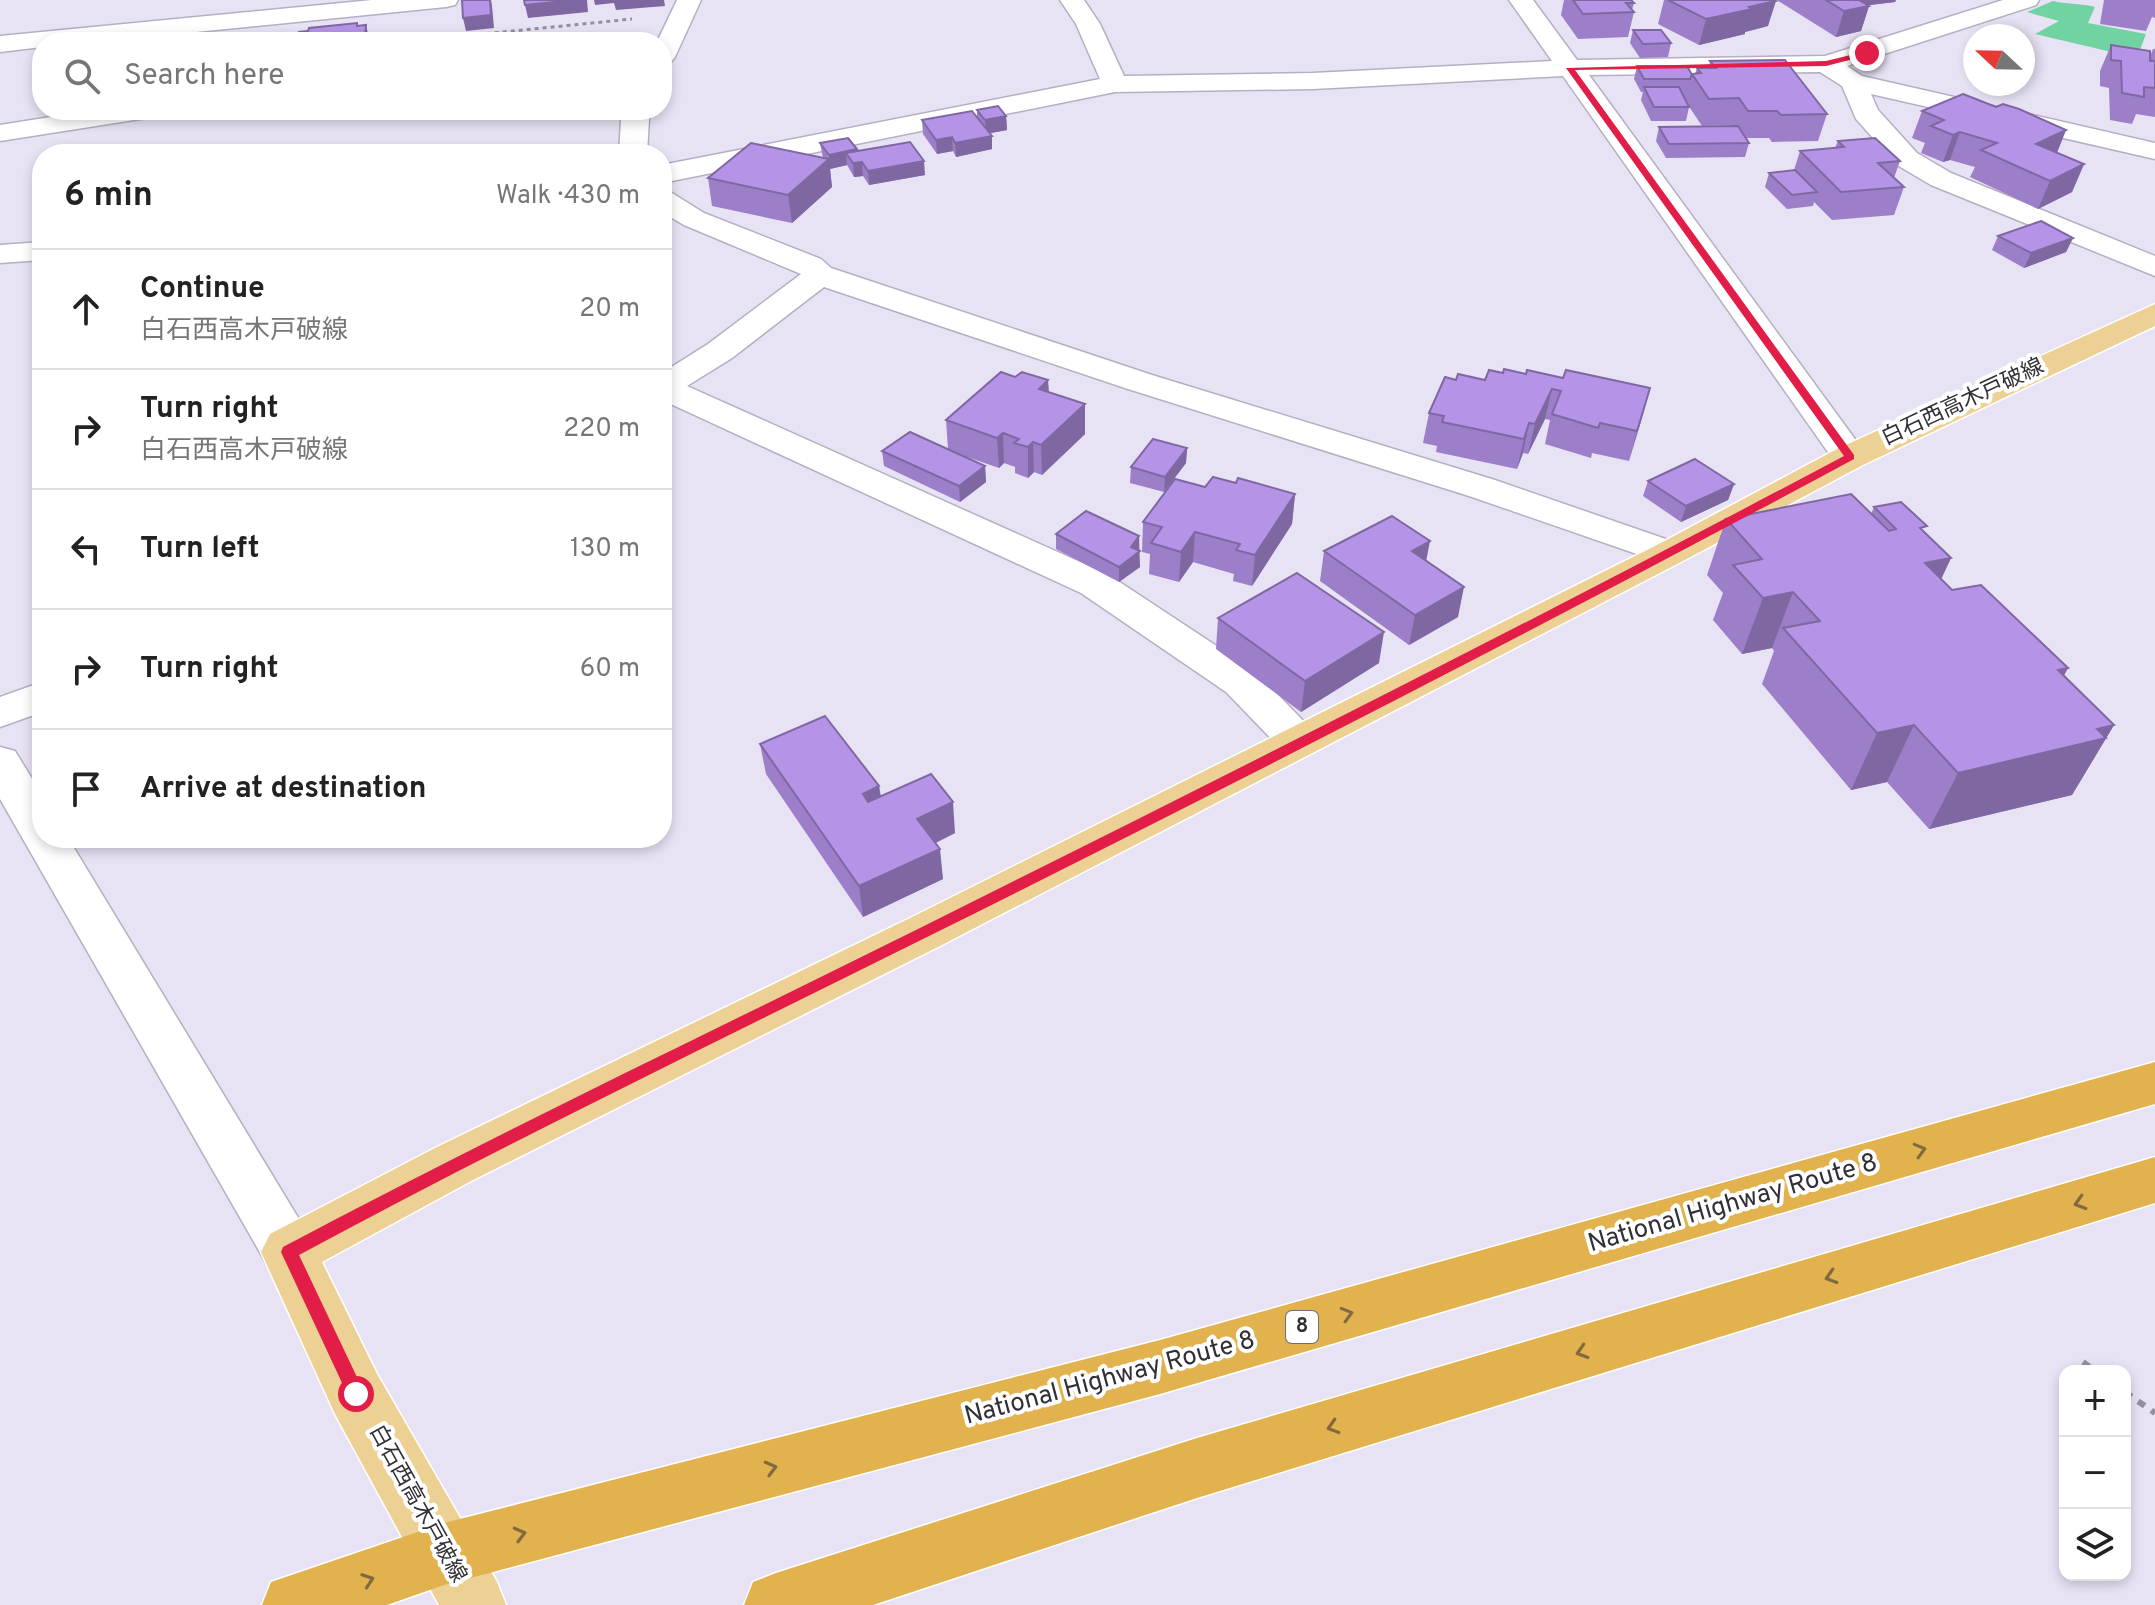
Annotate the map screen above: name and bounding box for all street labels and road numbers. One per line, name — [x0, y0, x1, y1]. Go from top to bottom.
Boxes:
street label: 白石西高木戸破線 — [1878, 354, 2048, 452]
street label: National Highway Route 8 — [1584, 1147, 1882, 1261]
road number: 8 — [1286, 1311, 1318, 1343]
street label: National Highway Route 8 — [961, 1324, 1259, 1434]
street label: 白石西高木戸破線 — [363, 1420, 471, 1588]

